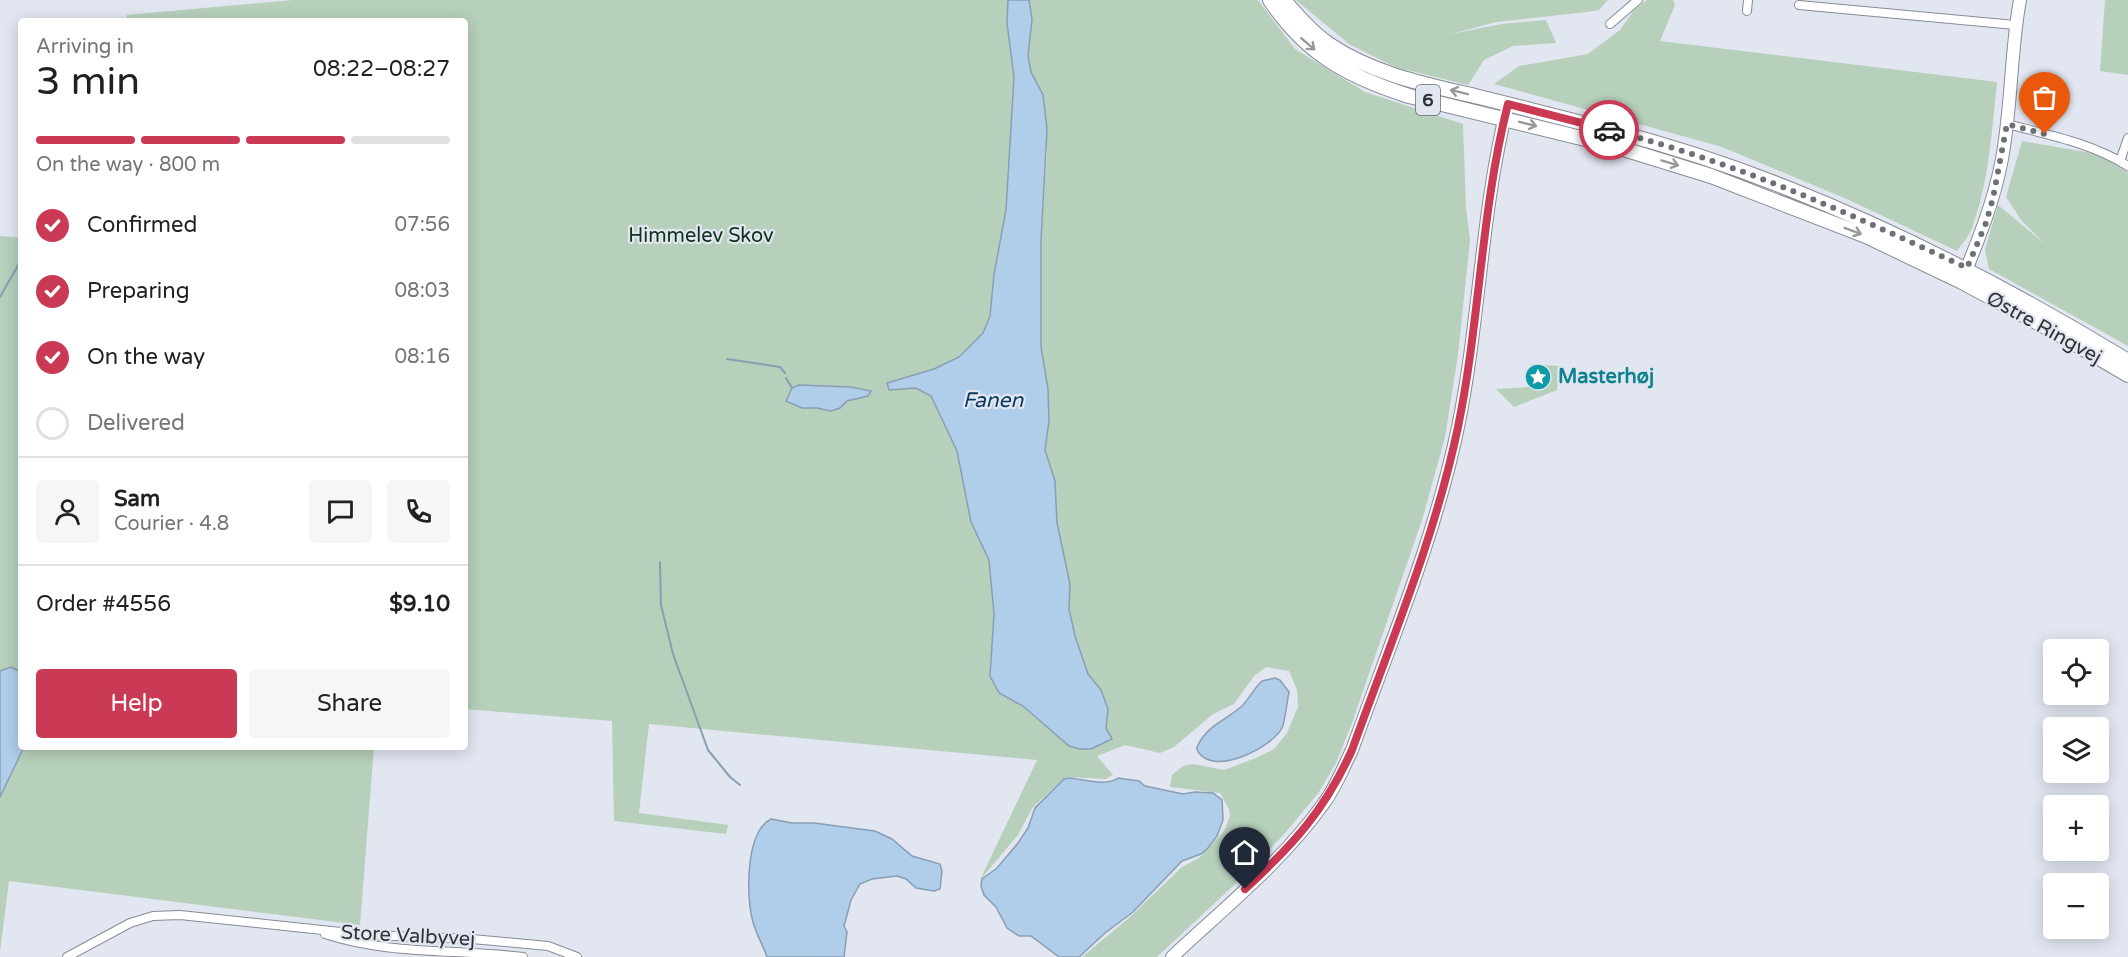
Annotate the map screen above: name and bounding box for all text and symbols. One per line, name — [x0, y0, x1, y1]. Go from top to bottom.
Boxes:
text: Arriving in — [36, 35, 134, 59]
one-way arrow — [1300, 37, 1315, 51]
text: 08:22–08:27 — [313, 56, 450, 82]
text: 3 min — [36, 58, 140, 105]
pin — [2019, 72, 2070, 134]
icon: bag — [2028, 81, 2061, 114]
road number: 6 — [1416, 85, 1440, 115]
one-way arrow — [1450, 86, 1469, 98]
courier — [1579, 100, 1639, 160]
icon: car — [1593, 114, 1626, 147]
one-way arrow — [1518, 119, 1537, 131]
text: On the way · 800 m — [36, 153, 220, 177]
one-way arrow — [1660, 158, 1679, 169]
icon: check — [36, 209, 69, 242]
text: Confirmed — [87, 212, 197, 238]
text: 07:56 — [395, 213, 450, 237]
park label: Himmelev Skov — [628, 224, 774, 248]
one-way arrow — [1843, 226, 1862, 237]
icon: check — [36, 275, 69, 308]
text: Preparing — [87, 278, 190, 304]
text: 08:03 — [395, 279, 450, 303]
street label: Østre Ringvej — [1982, 286, 2106, 370]
icon: check — [36, 341, 69, 374]
text: On the way — [87, 344, 205, 370]
text: 08:16 — [395, 345, 450, 369]
place icon: Masterhøj — [1523, 362, 1553, 392]
place label: Masterhøj — [1558, 365, 1654, 389]
water label: Fanen — [963, 388, 1024, 413]
text: Delivered — [87, 410, 185, 436]
button: person — [36, 480, 99, 543]
button: chat — [309, 480, 372, 543]
button: phone — [387, 480, 450, 543]
text: Sam — [114, 486, 160, 512]
text: Courier · 4.8 — [114, 512, 229, 536]
text: Order #4556 — [36, 591, 171, 617]
text: $9.10 — [389, 591, 450, 617]
map controls — [2043, 639, 2109, 939]
button: locate — [2043, 639, 2109, 705]
button: Help — [36, 669, 237, 738]
button: Share — [249, 669, 450, 738]
button: layers — [2043, 717, 2109, 783]
button: + — [2043, 795, 2109, 861]
pin — [1219, 827, 1270, 889]
icon: home — [1228, 836, 1261, 869]
button: − — [2043, 873, 2109, 939]
street label: Store Valbyvej — [340, 920, 476, 952]

